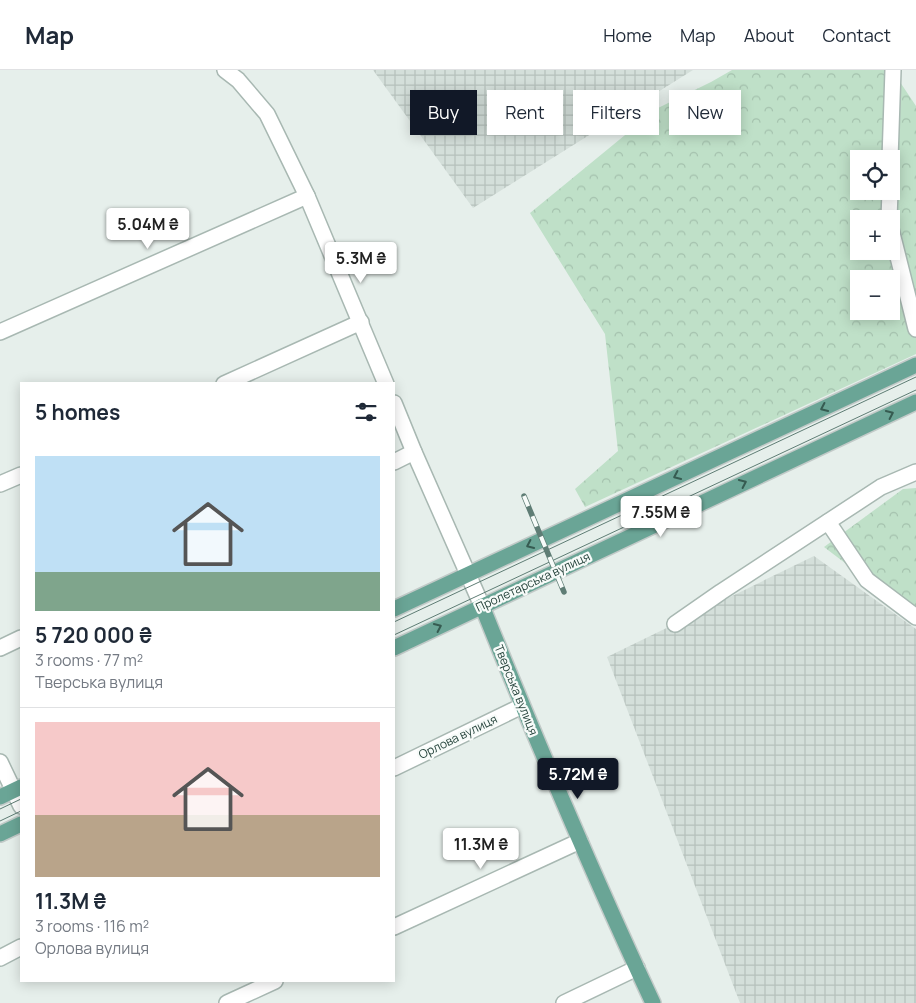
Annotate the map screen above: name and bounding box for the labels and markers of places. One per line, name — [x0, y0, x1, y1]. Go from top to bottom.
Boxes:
pin: 5.04M ₴ — [102, 208, 194, 250]
pin: 5.3M ₴ — [320, 242, 402, 284]
pin: 7.55M ₴ — [615, 496, 707, 538]
pin: 5.72M ₴ — [532, 758, 624, 800]
pin: 11.3M ₴ — [435, 828, 527, 870]

